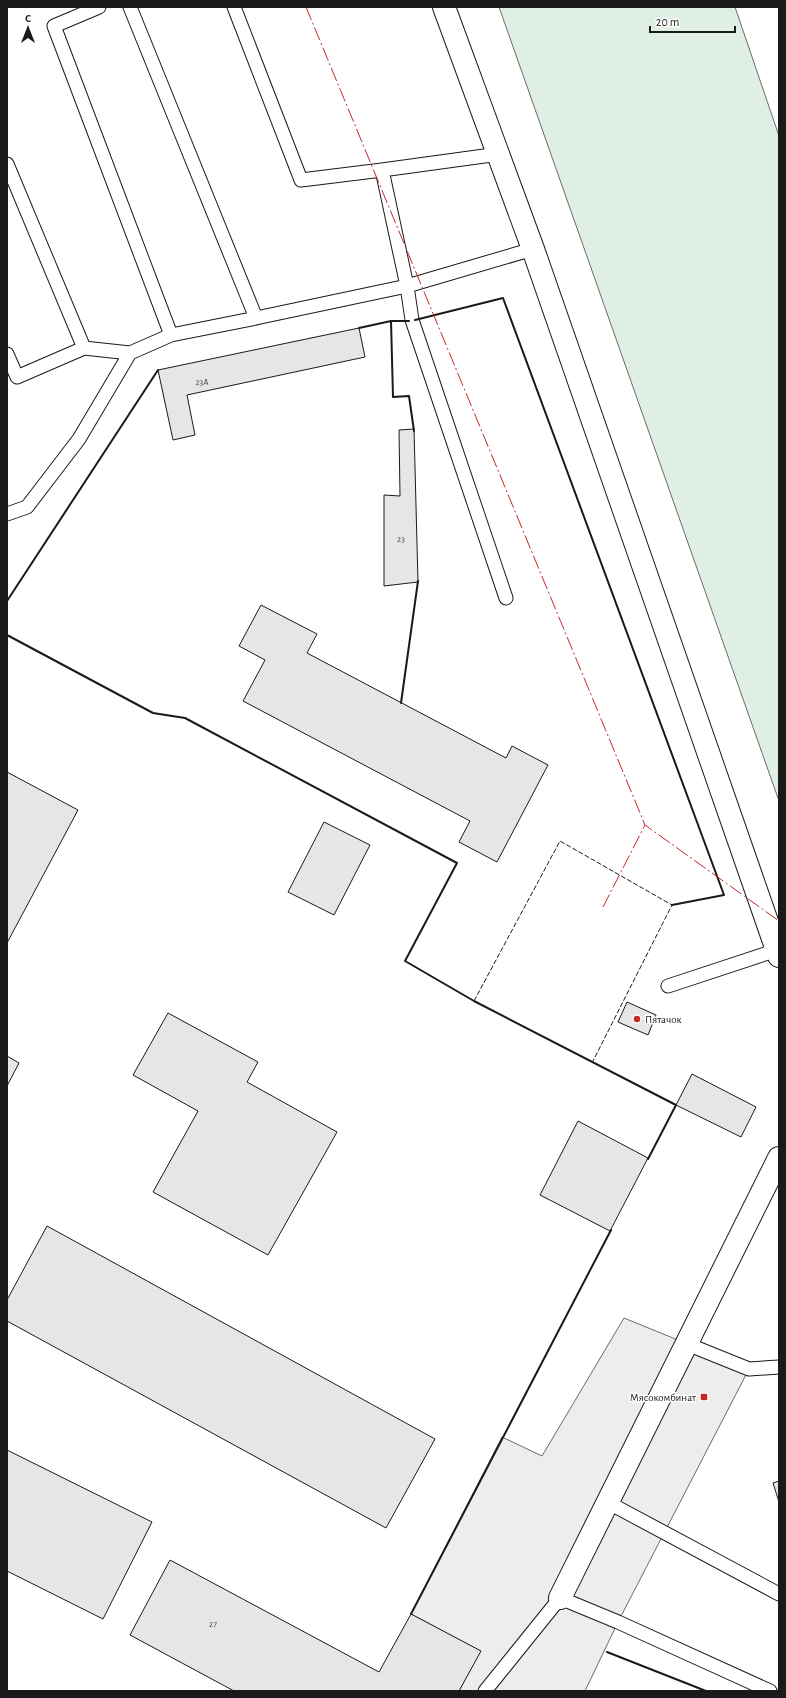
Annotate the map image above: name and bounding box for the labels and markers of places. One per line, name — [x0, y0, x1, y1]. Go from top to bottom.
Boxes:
marker: Пятачок — [632, 1014, 642, 1024]
place label: Пятачок — [645, 1014, 682, 1025]
place label: Мясокомбинат — [630, 1392, 696, 1403]
marker: Мясокомбинат — [699, 1392, 709, 1402]

